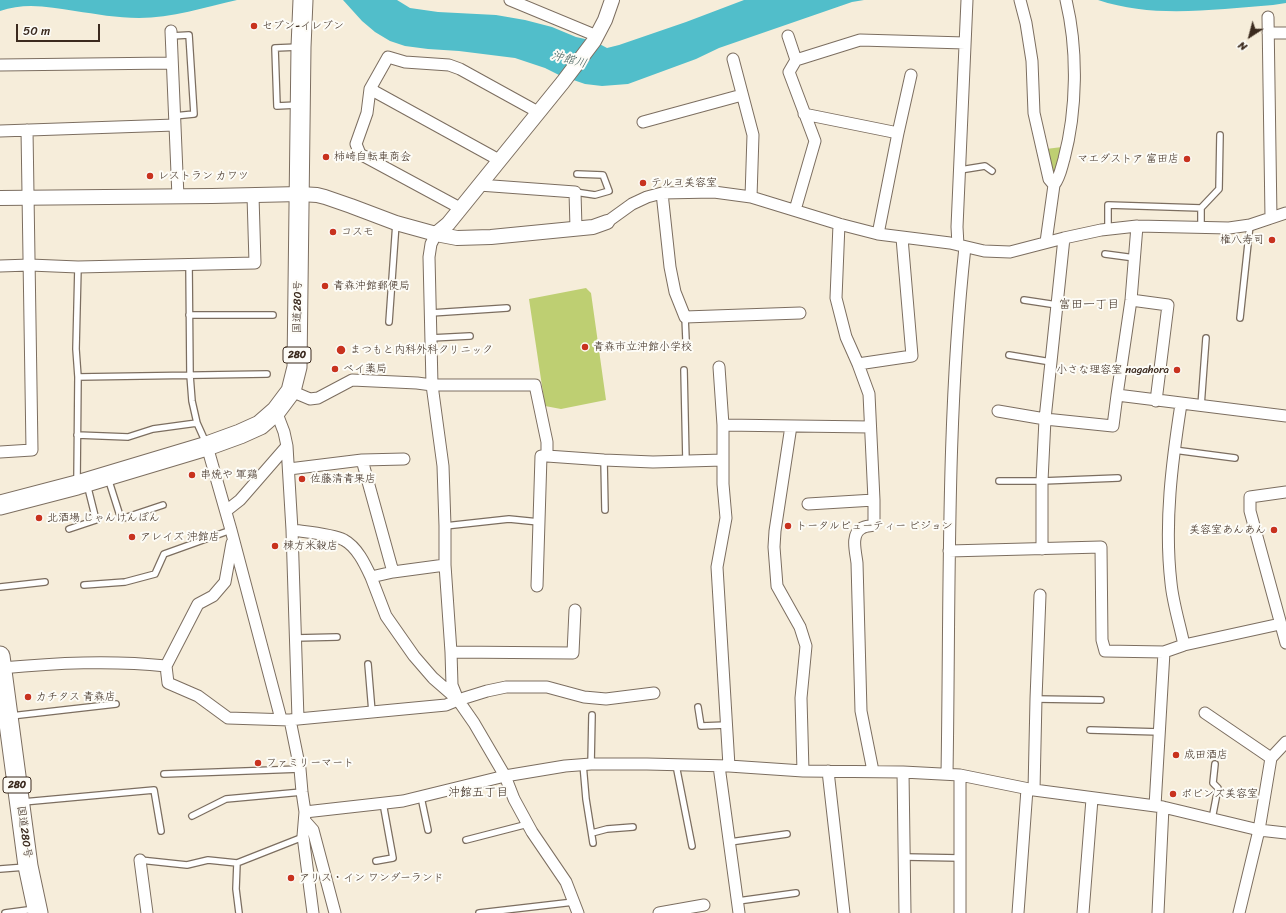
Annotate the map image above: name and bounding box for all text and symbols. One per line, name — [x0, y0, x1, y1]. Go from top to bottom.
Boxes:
scale bar — [18, 16, 102, 42]
north arrow — [1230, 16, 1270, 56]
place label: セブン-イレブン — [262, 19, 344, 33]
text: 50 m — [23, 20, 50, 42]
marker: セブン-イレブン — [249, 21, 259, 31]
text: N — [1234, 36, 1251, 56]
water label: 沖館川 — [550, 48, 588, 72]
place label: 柿崎自転車商会 — [334, 150, 411, 164]
marker: 柿崎自転車商会 — [321, 152, 331, 162]
place label: マエダストア 富田店 — [1077, 152, 1179, 166]
marker: マエダストア 富田店 — [1182, 154, 1192, 164]
place label: レストラン カワツ — [158, 169, 249, 183]
marker: レストラン カワツ — [145, 171, 155, 181]
place label: テルヨ美容室 — [651, 176, 717, 190]
marker: テルヨ美容室 — [638, 178, 648, 188]
place label: コスモ — [341, 225, 374, 239]
marker: コスモ — [328, 227, 338, 237]
place label: 権八寿司 — [1220, 233, 1264, 247]
marker: 権八寿司 — [1267, 235, 1277, 245]
place label: 青森沖館郵便局 — [333, 279, 410, 293]
street label: 国道280号 — [291, 280, 305, 334]
marker: 青森沖館郵便局 — [320, 281, 330, 291]
district label: 富田一丁目 — [1059, 298, 1119, 312]
place label: 青森市立沖館小学校 — [593, 340, 692, 354]
marker: 青森市立沖館小学校 — [580, 342, 590, 352]
place label: まつもと内科外科クリニック — [350, 343, 493, 357]
marker: まつもと内科外科クリニック — [335, 344, 347, 356]
road number: 280 — [283, 347, 311, 363]
place label: ベイ薬局 — [343, 362, 387, 376]
place label: 小さな理容室 nagahora — [1056, 363, 1169, 377]
marker: ベイ薬局 — [330, 364, 340, 374]
marker: 小さな理容室 nagahora — [1172, 365, 1182, 375]
place label: 串焼や 軍鶏 — [200, 468, 258, 482]
marker: 串焼や 軍鶏 — [187, 470, 197, 480]
place label: 佐藤清青果店 — [310, 472, 376, 486]
marker: 佐藤清青果店 — [297, 474, 307, 484]
place label: 北酒場 じゃんけんぽん — [47, 511, 160, 525]
marker: 北酒場 じゃんけんぽん — [34, 513, 44, 523]
place label: トータルビューティー ビジョン — [796, 519, 953, 533]
marker: トータルビューティー ビジョン — [783, 521, 793, 531]
place label: 美容室あんあん — [1189, 523, 1266, 537]
marker: 美容室あんあん — [1269, 525, 1279, 535]
place label: アレイズ 沖館店 — [140, 530, 220, 544]
marker: アレイズ 沖館店 — [127, 532, 137, 542]
place label: 棟方米穀店 — [283, 539, 338, 553]
marker: 棟方米穀店 — [270, 541, 280, 551]
place label: カチタス 青森店 — [36, 690, 116, 704]
marker: カチタス 青森店 — [23, 692, 33, 702]
place label: 成田酒店 — [1184, 748, 1228, 762]
marker: 成田酒店 — [1171, 750, 1181, 760]
place label: ファミリーマート — [266, 756, 354, 770]
marker: ファミリーマート — [253, 758, 263, 768]
road number: 280 — [3, 777, 31, 793]
district label: 沖館五丁目 — [448, 786, 508, 800]
place label: ポピンズ美容室 — [1181, 787, 1258, 801]
marker: ポピンズ美容室 — [1168, 789, 1178, 799]
street label: 国道280号 — [14, 805, 34, 859]
place label: アリス・イン ワンダーランド — [299, 871, 444, 885]
marker: アリス・イン ワンダーランド — [286, 873, 296, 883]

